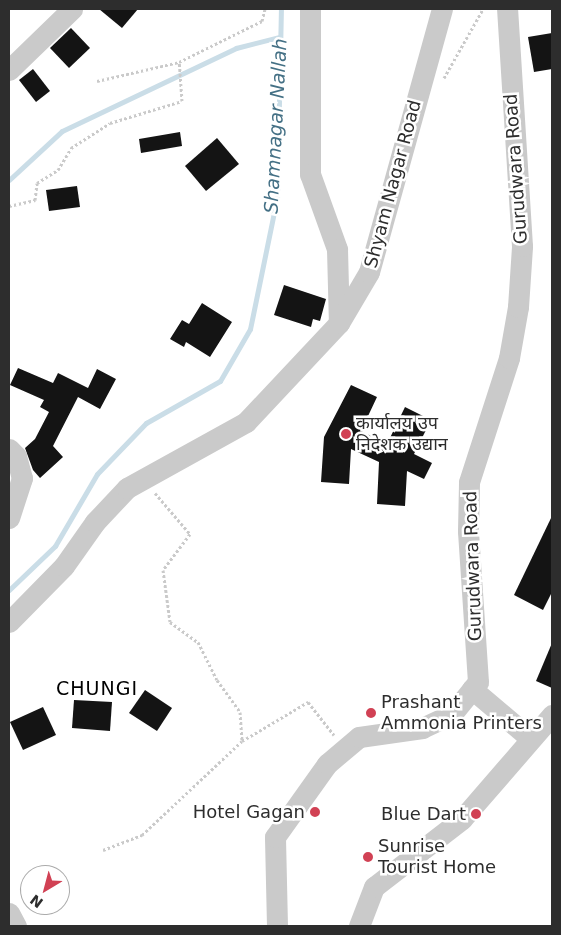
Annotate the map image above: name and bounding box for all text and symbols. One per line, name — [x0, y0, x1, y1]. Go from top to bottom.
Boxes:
water label: Shamnagar Nallah — [260, 38, 292, 214]
street label: Gurudwara Road — [500, 93, 532, 245]
street label: Shyam Nagar Road — [360, 98, 426, 270]
place label: कार्यालय उप निदेशक उद्यान — [356, 413, 448, 456]
marker: कार्यालय उप निदेशक उद्यान — [340, 428, 352, 440]
street label: Gurudwara Road — [460, 490, 486, 642]
district label: CHUNGI — [55, 678, 139, 700]
place label: Prashant Ammonia Printers — [381, 692, 542, 734]
marker: Prashant Ammonia Printers — [365, 707, 377, 719]
place label: Hotel Gagan — [193, 801, 305, 823]
place label: Blue Dart — [381, 803, 466, 825]
marker: Hotel Gagan — [309, 806, 321, 818]
marker: Blue Dart — [470, 808, 482, 820]
place label: Sunrise Tourist Home — [378, 836, 496, 879]
marker: Sunrise Tourist Home — [362, 851, 374, 863]
north arrow — [20, 865, 70, 915]
text: N — [27, 891, 46, 911]

